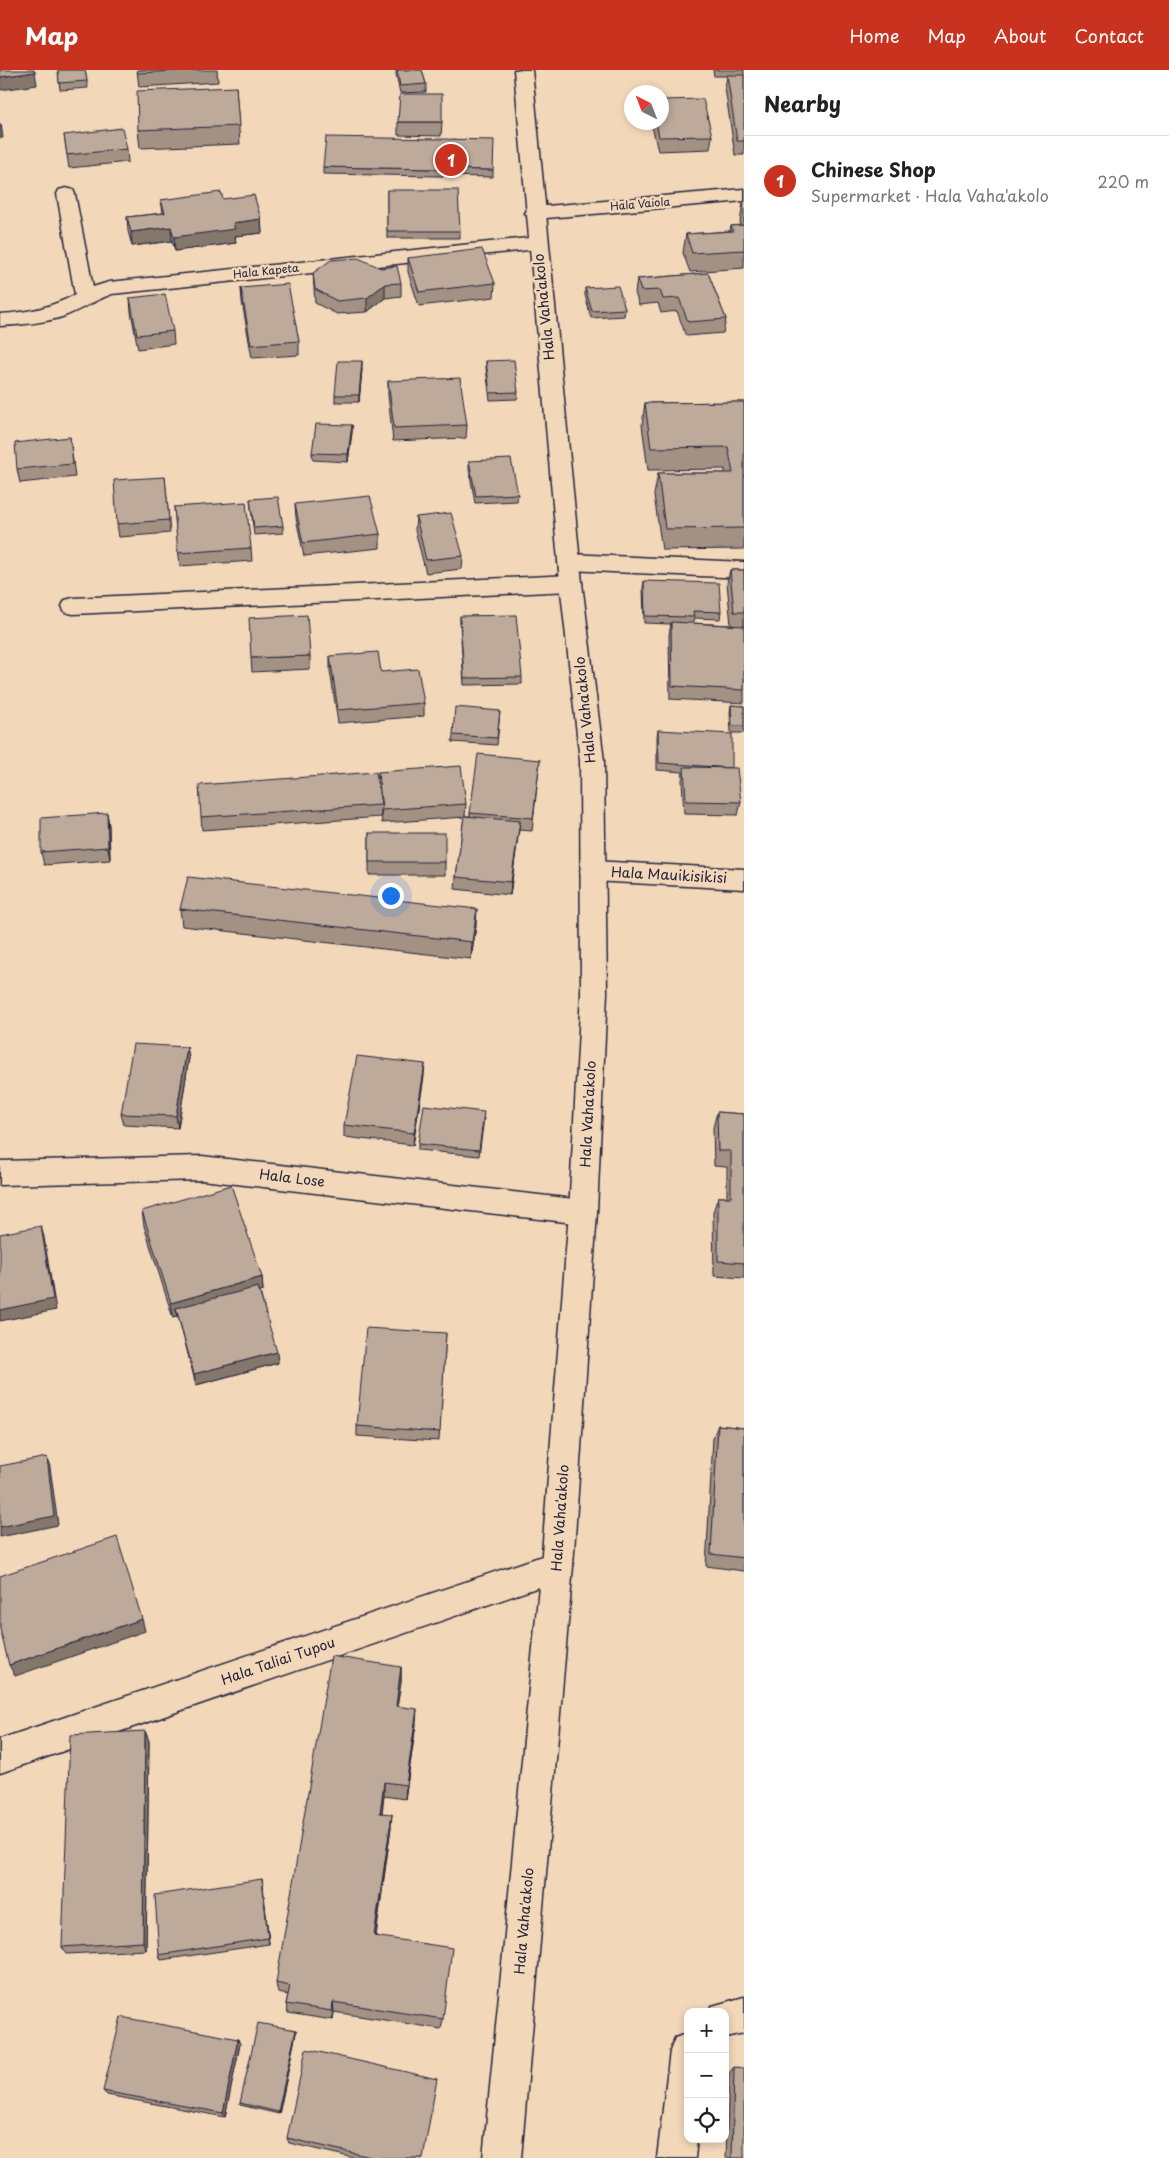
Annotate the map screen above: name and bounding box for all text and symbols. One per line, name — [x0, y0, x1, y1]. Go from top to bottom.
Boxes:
text: Map — [25, 17, 78, 53]
text: Home — [849, 22, 899, 49]
text: Map — [927, 22, 966, 49]
text: About — [994, 22, 1046, 49]
text: Contact — [1074, 22, 1144, 49]
north arrow — [624, 85, 669, 130]
text: Nearby — [764, 87, 841, 119]
pin: 1 — [435, 141, 467, 179]
text: Chinese Shop — [811, 155, 936, 183]
text: 1 — [776, 169, 784, 193]
text: 220 m — [1098, 169, 1149, 193]
text: Supermarket · Hala Vaha'akolo — [811, 183, 1049, 207]
street label: Hala Vaiola — [609, 192, 671, 215]
street label: Hala Vaha'akolo — [527, 253, 560, 361]
street label: Hala Kapeta — [232, 258, 301, 282]
street label: Hala Vaha'akolo — [568, 656, 601, 764]
street label: Hala Mauikisikisi — [610, 861, 728, 888]
your location — [378, 883, 404, 909]
street label: Hala Vaha'akolo — [574, 1060, 601, 1168]
street label: Hala Lose — [258, 1163, 326, 1192]
street label: Hala Vaha'akolo — [545, 1464, 574, 1572]
street label: Hala Taliai Tupou — [218, 1631, 338, 1690]
street label: Hala Vaha'akolo — [508, 1867, 539, 1975]
map controls — [684, 2008, 729, 2143]
button: + — [684, 2008, 729, 2053]
button: − — [684, 2053, 729, 2098]
button: locate — [684, 2098, 729, 2143]

